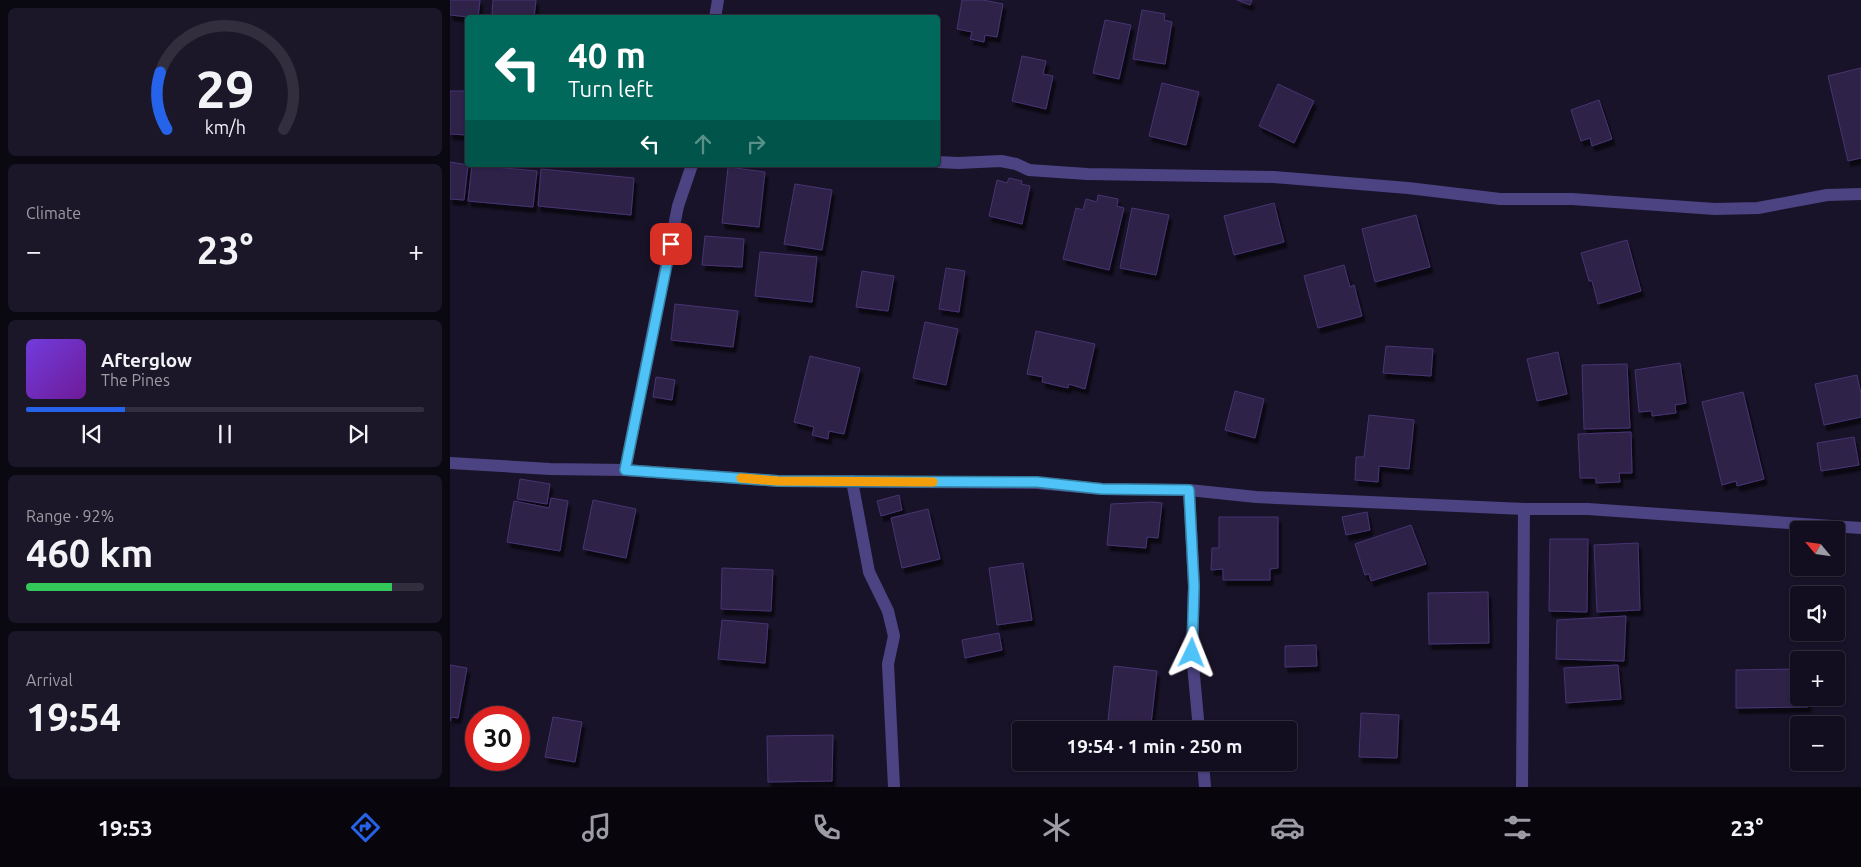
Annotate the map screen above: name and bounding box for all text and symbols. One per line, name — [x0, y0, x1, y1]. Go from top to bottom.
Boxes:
icon: left — [485, 35, 550, 100]
text: 40 m — [568, 35, 646, 75]
text: 29 — [196, 60, 254, 118]
text: Turn left — [568, 76, 653, 101]
text: km/h — [204, 117, 246, 137]
icon: left — [636, 130, 664, 158]
icon: ahead — [689, 130, 717, 158]
icon: right — [742, 130, 770, 158]
text: Climate — [26, 204, 81, 222]
pin — [650, 223, 692, 265]
text: 23° — [197, 229, 253, 271]
icon: arrive — [657, 230, 685, 258]
text: − — [26, 235, 42, 266]
text: + — [408, 235, 424, 266]
text: Afterglow — [101, 349, 192, 371]
text: The Pines — [101, 371, 170, 389]
icon: previous — [78, 420, 106, 448]
icon: pause — [211, 420, 239, 448]
icon: next — [344, 420, 372, 448]
text: Range · 92% — [26, 507, 114, 525]
north arrow — [1790, 521, 1845, 576]
map controls — [1790, 521, 1845, 771]
text: 460 km — [26, 532, 153, 574]
button: sound — [1790, 586, 1845, 641]
position arrow — [1165, 626, 1217, 678]
button: + — [1790, 651, 1845, 706]
text: Arrival — [26, 671, 73, 689]
text: 19:54 — [26, 696, 121, 738]
speed limit sign: 30 — [465, 706, 530, 771]
button: − — [1790, 716, 1845, 771]
text: 19:54 · 1 min · 250 m — [1067, 735, 1242, 757]
icon: directions — [348, 810, 383, 845]
icon: music — [579, 810, 614, 845]
icon: phone — [809, 810, 844, 845]
icon: climate — [1039, 810, 1074, 845]
icon: car — [1270, 810, 1305, 845]
icon: filters — [1500, 810, 1535, 845]
text: 19:53 — [98, 815, 153, 840]
text: 23° — [1731, 815, 1763, 840]

